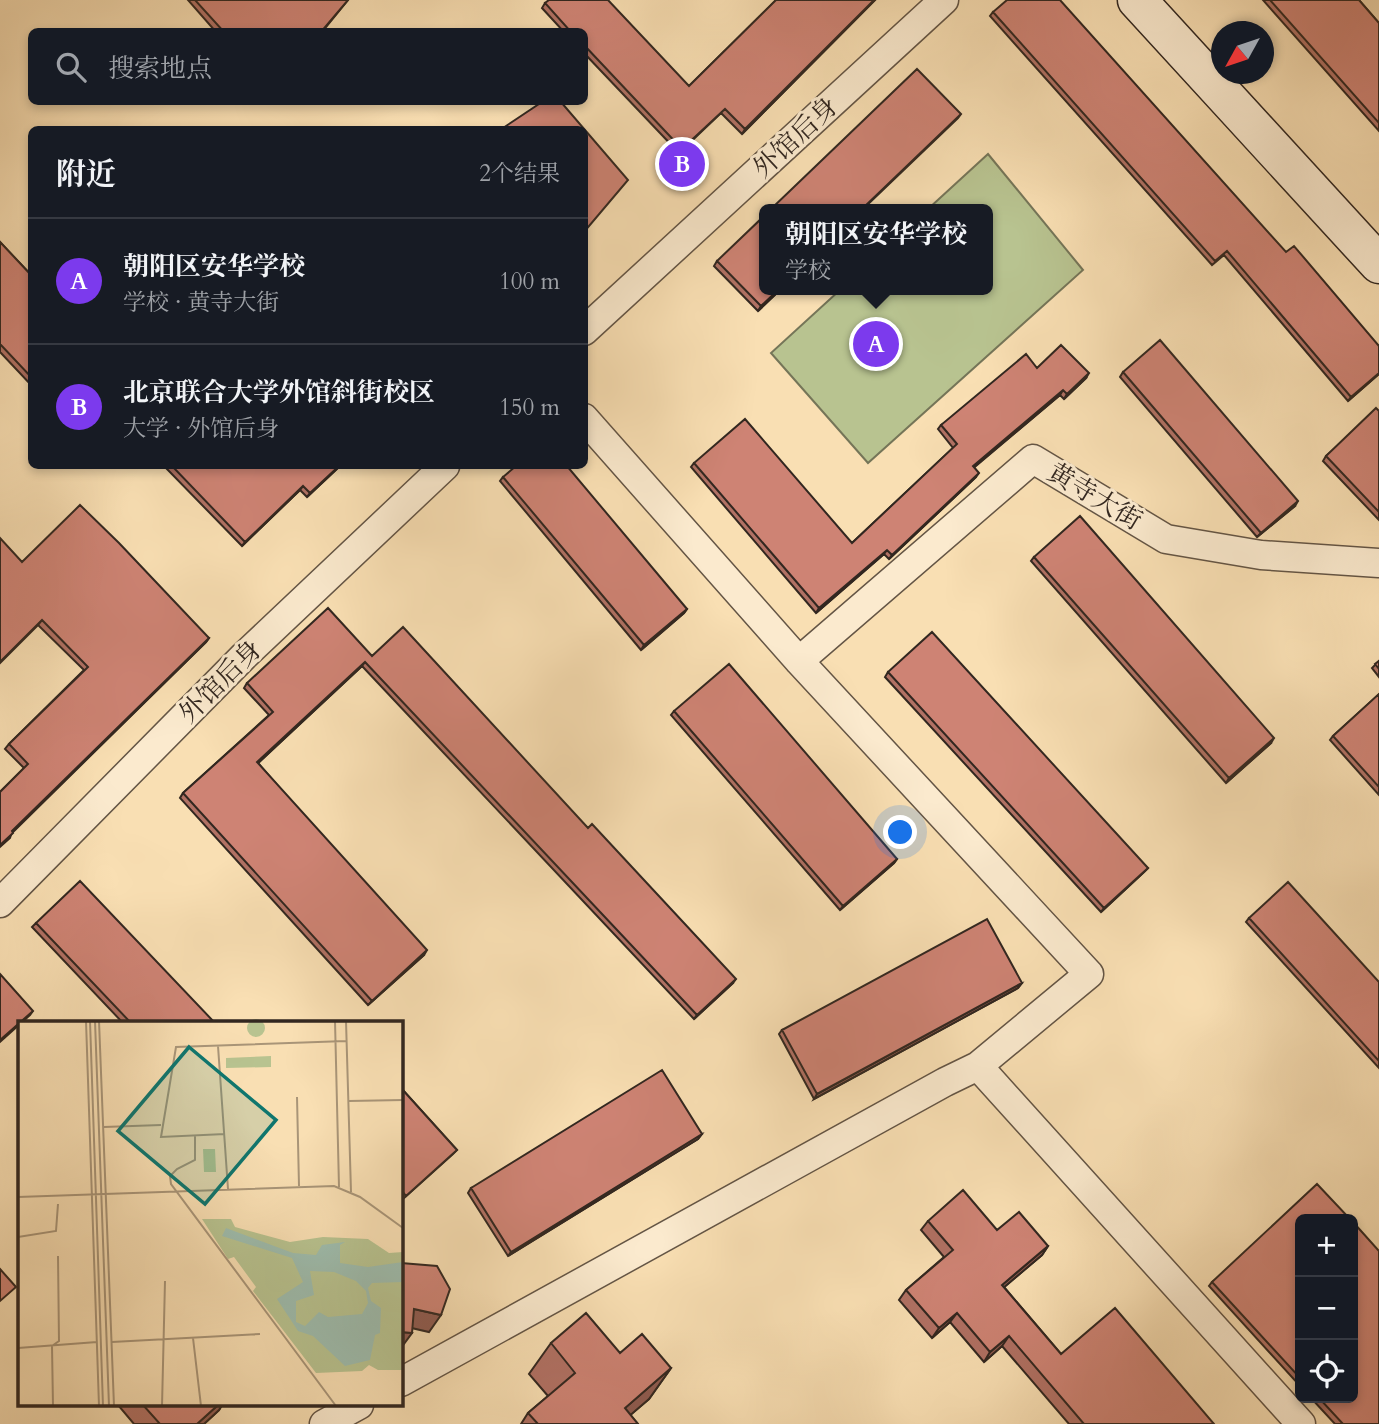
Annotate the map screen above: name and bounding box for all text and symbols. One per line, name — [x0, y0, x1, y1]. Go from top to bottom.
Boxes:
north arrow — [1211, 21, 1274, 84]
search box — [28, 28, 588, 105]
icon: search — [52, 48, 90, 86]
text: 搜索地点 — [108, 51, 212, 86]
street label: 外馆后身 — [745, 89, 845, 186]
pin: B — [659, 138, 705, 190]
text: 附近 — [56, 154, 116, 195]
text: 2个结果 — [479, 158, 560, 189]
popup — [759, 204, 993, 295]
text: 朝阳区安华学校 — [785, 217, 967, 252]
text: 朝阳区安华学校 — [123, 249, 305, 284]
text: 学校 — [785, 255, 831, 286]
text: A — [70, 266, 88, 297]
text: 100 m — [499, 266, 560, 297]
text: 学校 · 黄寺大街 — [123, 287, 279, 318]
pin: A — [853, 318, 899, 370]
text: 北京联合大学外馆斜街校区 — [123, 375, 435, 410]
text: B — [71, 392, 87, 423]
text: 150 m — [499, 392, 560, 423]
text: 大学 · 外馆后身 — [123, 413, 279, 444]
street label: 黄寺大街 — [1041, 455, 1148, 538]
street label: 外馆后身 — [171, 632, 270, 731]
your location — [883, 815, 917, 849]
inset map — [18, 1021, 402, 1406]
map controls — [1295, 1214, 1358, 1403]
button: + — [1295, 1214, 1358, 1277]
button: − — [1295, 1277, 1358, 1340]
button: locate — [1295, 1340, 1358, 1403]

